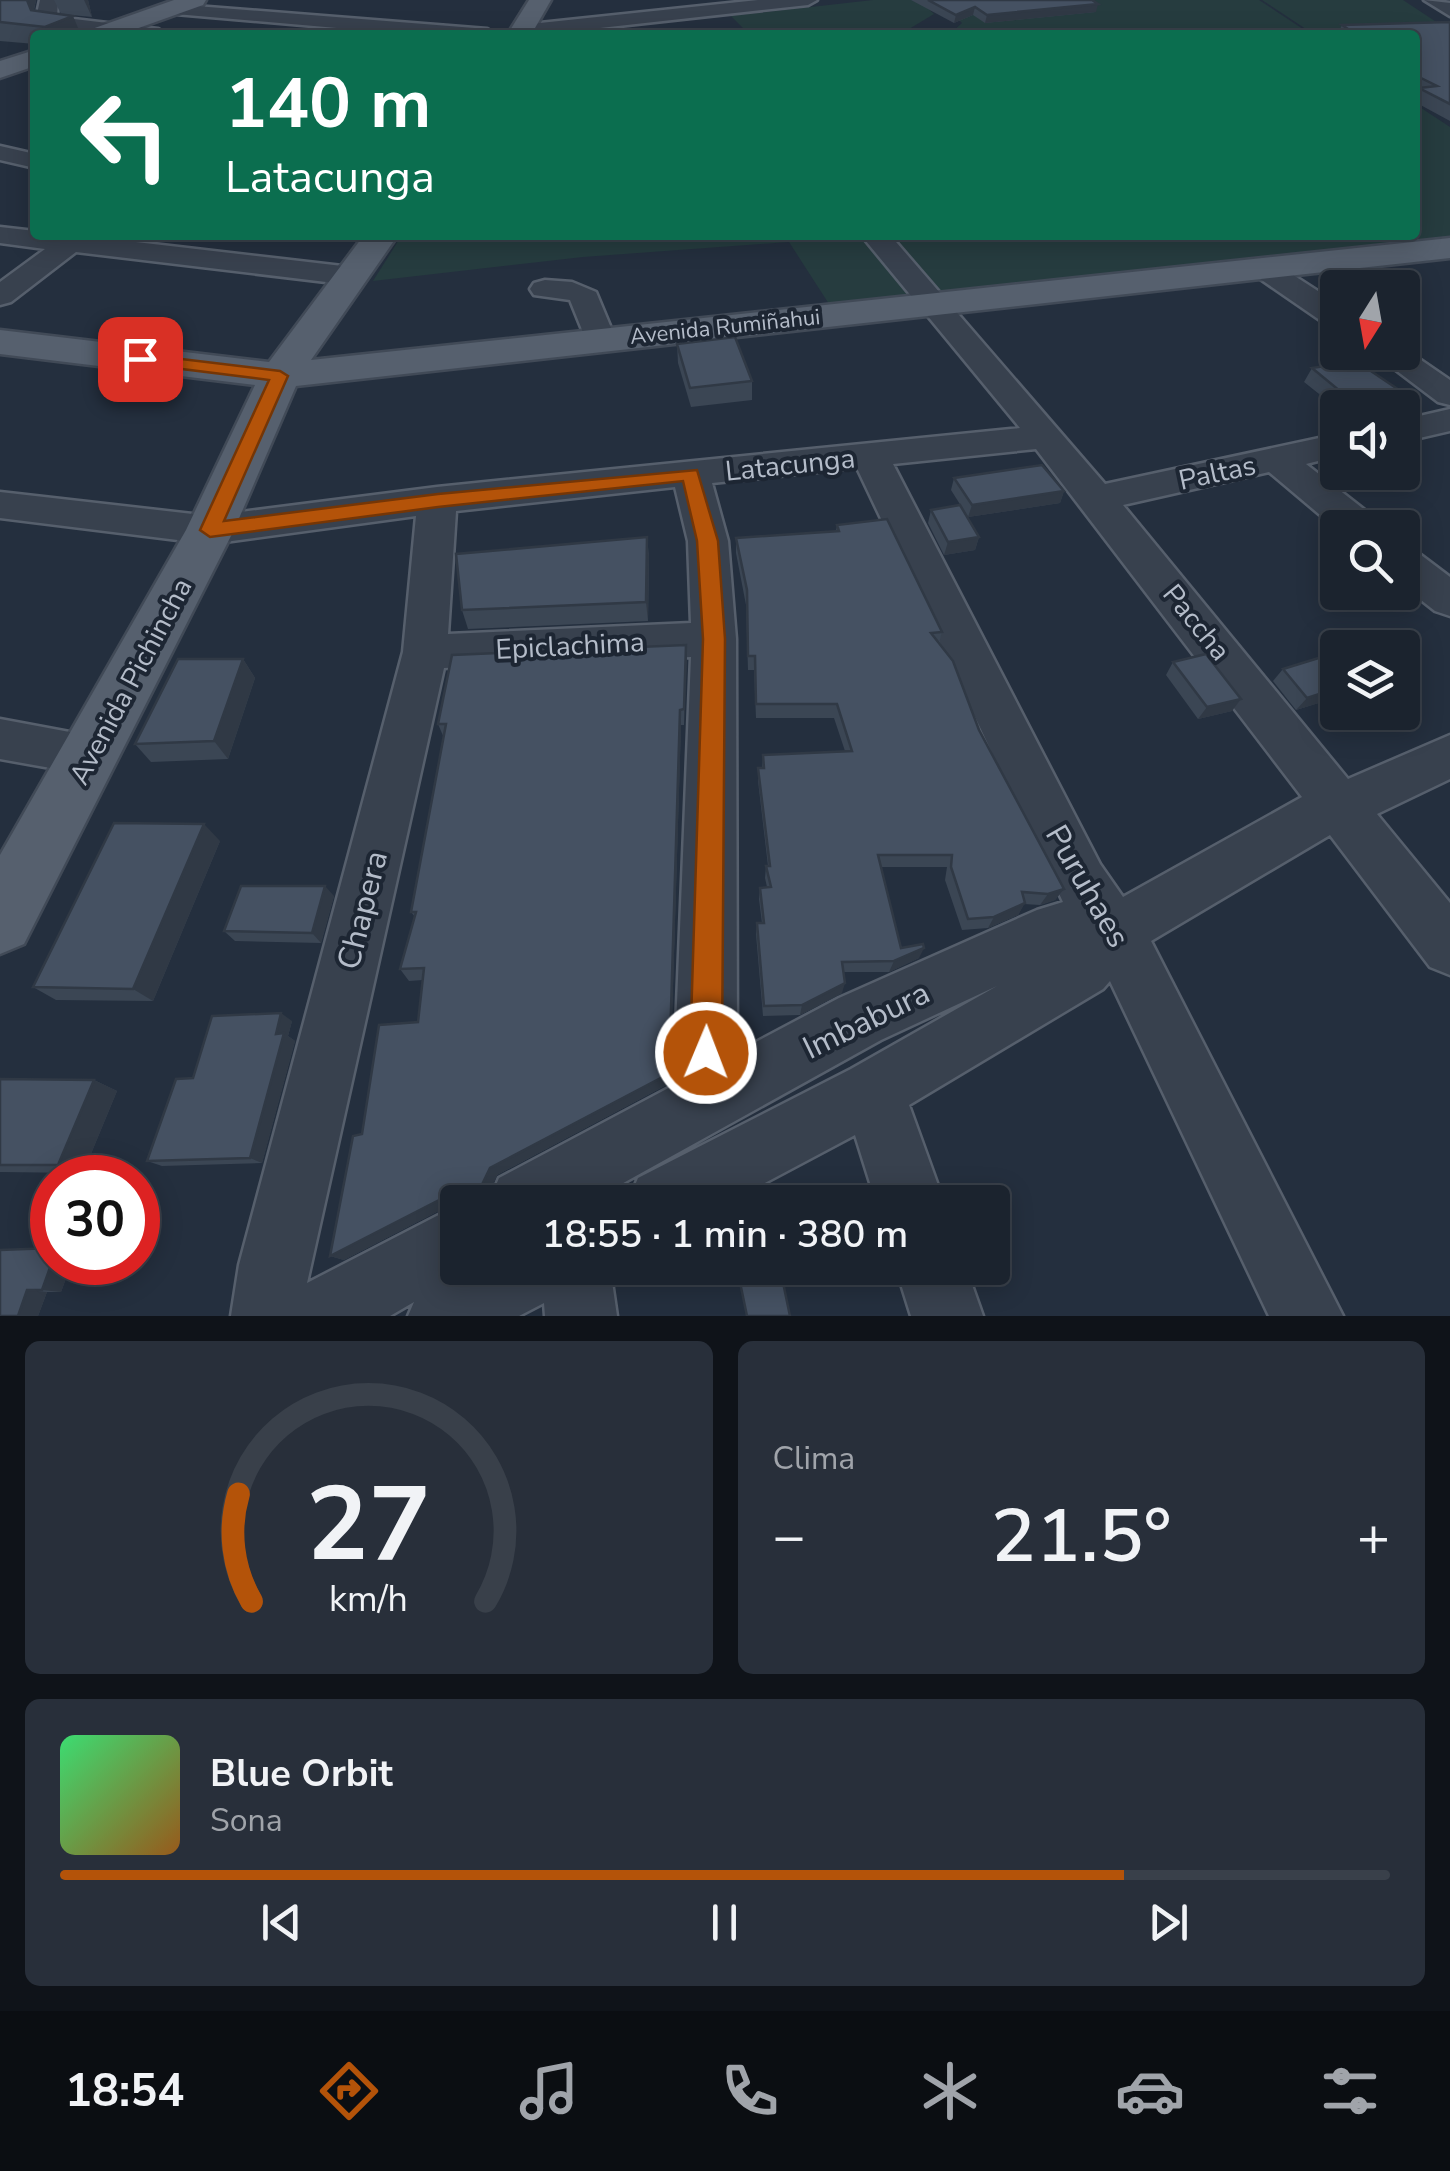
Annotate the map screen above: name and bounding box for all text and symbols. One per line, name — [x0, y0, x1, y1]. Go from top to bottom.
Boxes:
text: 140 m — [225, 56, 431, 152]
icon: left — [60, 70, 190, 200]
text: Latacunga — [225, 147, 435, 208]
north arrow — [1320, 270, 1420, 370]
map controls — [1320, 270, 1420, 730]
street label: Avenida Rumiñahui — [628, 302, 822, 352]
pin — [98, 317, 183, 402]
icon: arrive — [113, 332, 168, 387]
button: sound — [1320, 390, 1420, 490]
street label: Latacunga — [723, 439, 857, 491]
street label: Paltas — [1175, 446, 1259, 500]
button: search — [1320, 510, 1420, 610]
street label: Avenida Pichincha — [60, 572, 201, 791]
street label: Paccha — [1154, 576, 1239, 669]
street label: Epiclachima — [494, 623, 646, 669]
button: layers — [1320, 630, 1420, 730]
street label: Puruhaes — [1035, 817, 1140, 955]
street label: Chapera — [327, 846, 398, 974]
street label: Imbabura — [796, 971, 937, 1070]
position arrow — [654, 1001, 758, 1105]
speed limit sign: 30 — [30, 1155, 160, 1285]
text: 18:55 · 1 min · 380 m — [542, 1209, 908, 1260]
text: Clima — [773, 1437, 855, 1480]
text: 27 — [306, 1454, 431, 1596]
text: 21.5° — [991, 1485, 1172, 1587]
text: − — [773, 1499, 806, 1574]
text: + — [1357, 1499, 1390, 1574]
text: km/h — [329, 1575, 408, 1624]
text: Blue Orbit — [210, 1748, 393, 1799]
text: Sona — [210, 1799, 283, 1842]
icon: previous — [254, 1895, 309, 1950]
icon: pause — [697, 1895, 752, 1950]
icon: next — [1141, 1895, 1196, 1950]
icon: directions — [314, 2056, 384, 2126]
icon: music — [514, 2056, 584, 2126]
icon: phone — [715, 2056, 785, 2126]
icon: climate — [915, 2056, 985, 2126]
icon: car — [1115, 2056, 1185, 2126]
icon: filters — [1315, 2056, 1385, 2126]
text: 18:54 — [65, 2061, 184, 2122]

